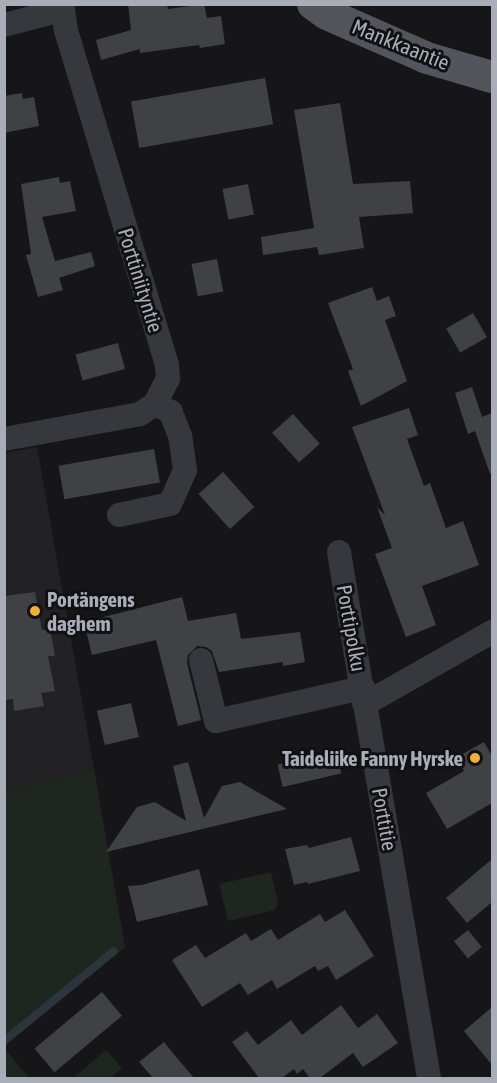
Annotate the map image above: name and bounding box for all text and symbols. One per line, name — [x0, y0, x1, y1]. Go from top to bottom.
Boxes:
street label: Mankkaantie — [349, 13, 453, 75]
street label: Porttiniityntie — [113, 225, 169, 335]
street label: Porttipolku — [332, 583, 372, 673]
place label: Portängens daghem — [47, 586, 135, 636]
marker: Portängens daghem — [28, 604, 42, 618]
place label: Taideliike Fanny Hyrske — [282, 745, 463, 771]
marker: Taideliike Fanny Hyrske — [468, 751, 482, 765]
street label: Porttitie — [367, 786, 403, 852]

